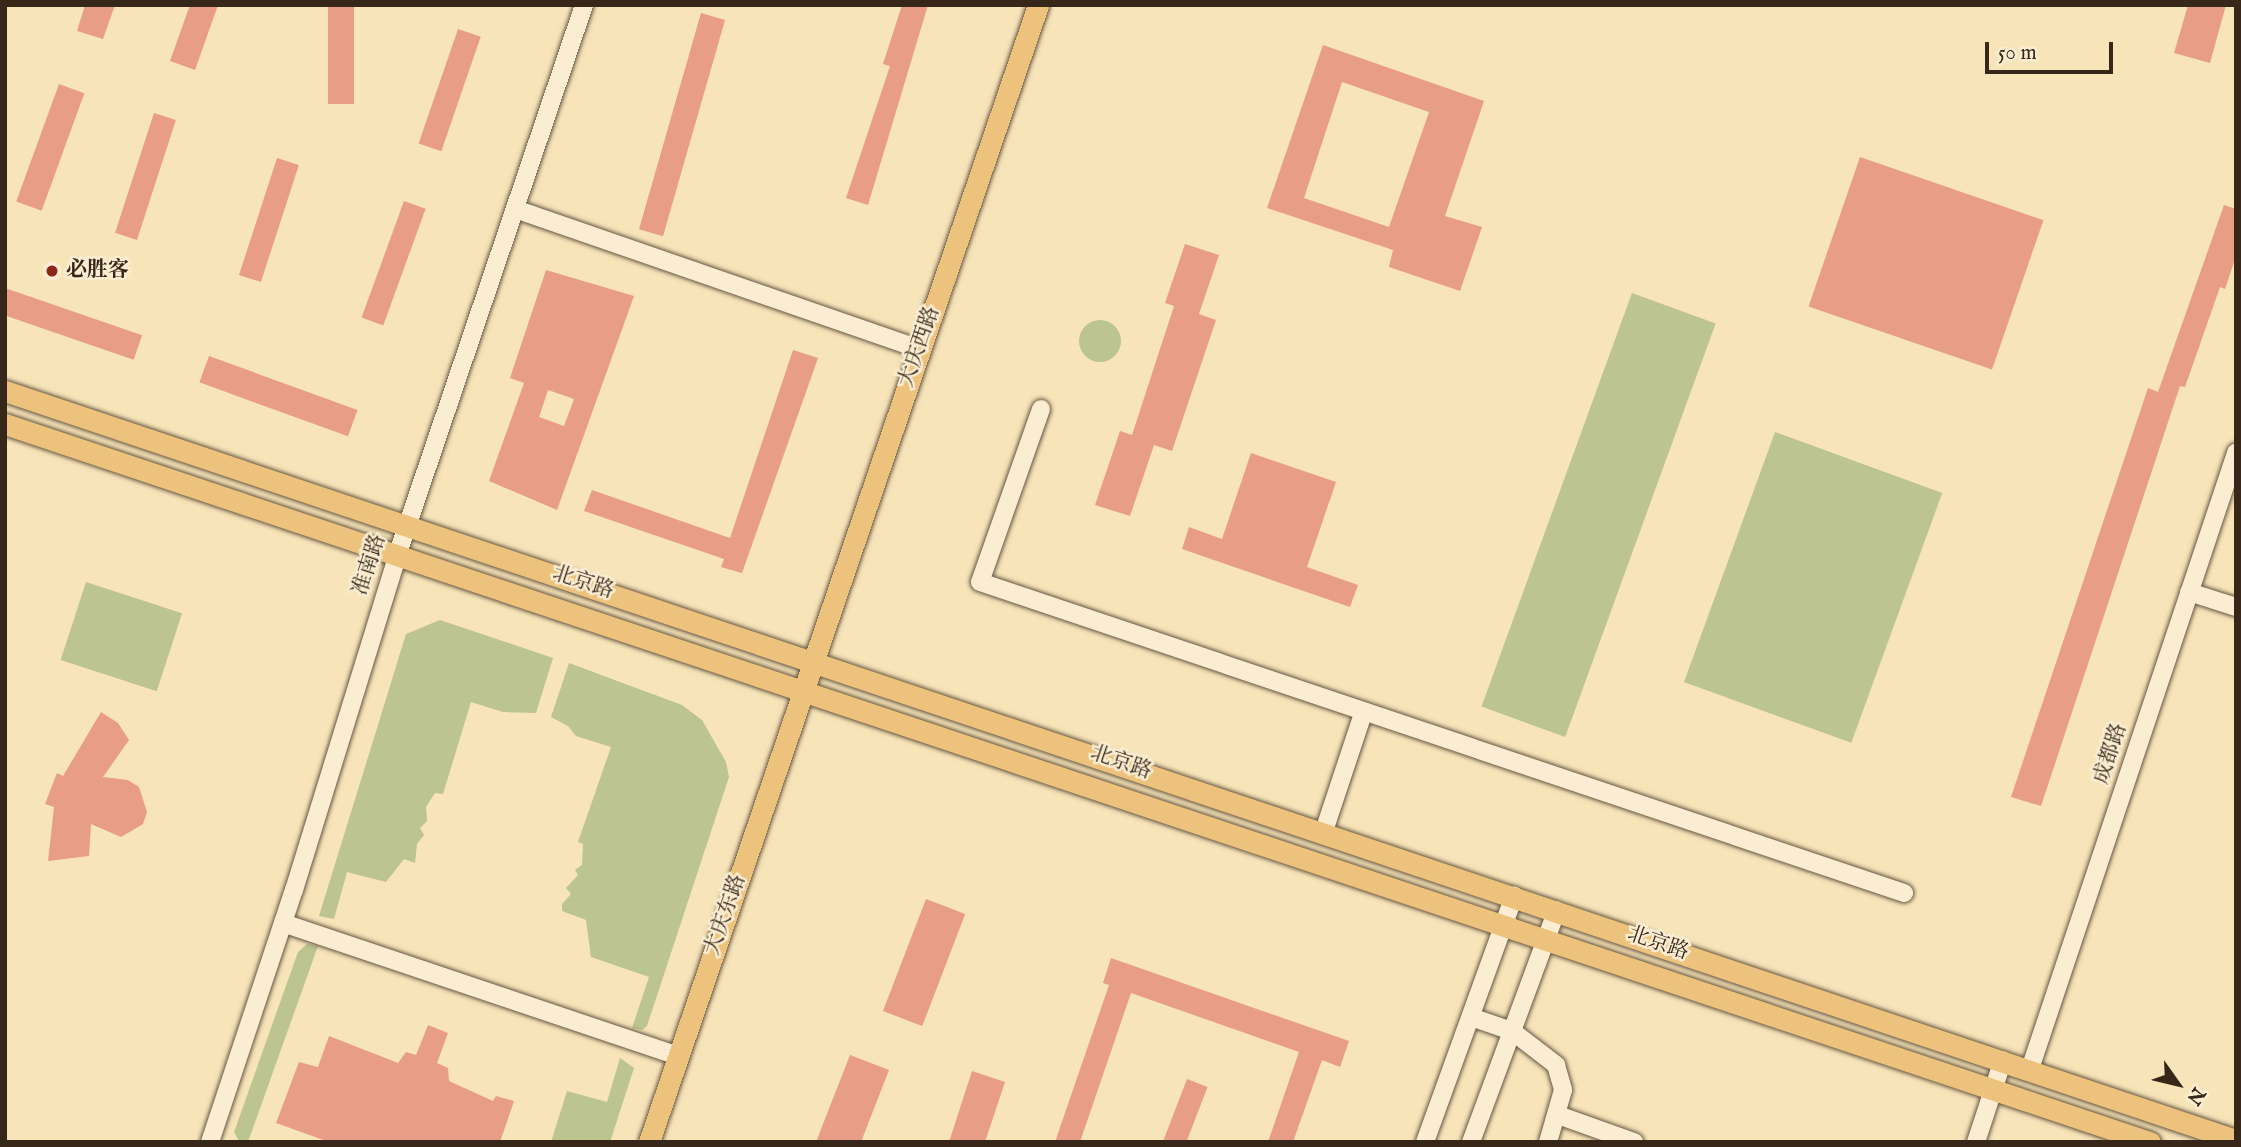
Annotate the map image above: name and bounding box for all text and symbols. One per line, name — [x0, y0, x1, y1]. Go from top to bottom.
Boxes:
scale bar — [1989, 28, 2117, 72]
text: 50 m — [1998, 40, 2037, 67]
place label: 必胜客 — [66, 258, 129, 284]
marker: 必胜客 — [44, 263, 60, 279]
street label: 大庆西路 — [894, 303, 946, 391]
street label: 准南路 — [348, 531, 392, 599]
street label: 北京路 — [549, 561, 617, 605]
street label: 成都路 — [2089, 720, 2133, 788]
street label: 北京路 — [1087, 741, 1155, 785]
street label: 大庆东路 — [700, 871, 752, 959]
street label: 北京路 — [1624, 922, 1692, 966]
north arrow — [2143, 1049, 2213, 1119]
text: N — [2181, 1082, 2210, 1109]

